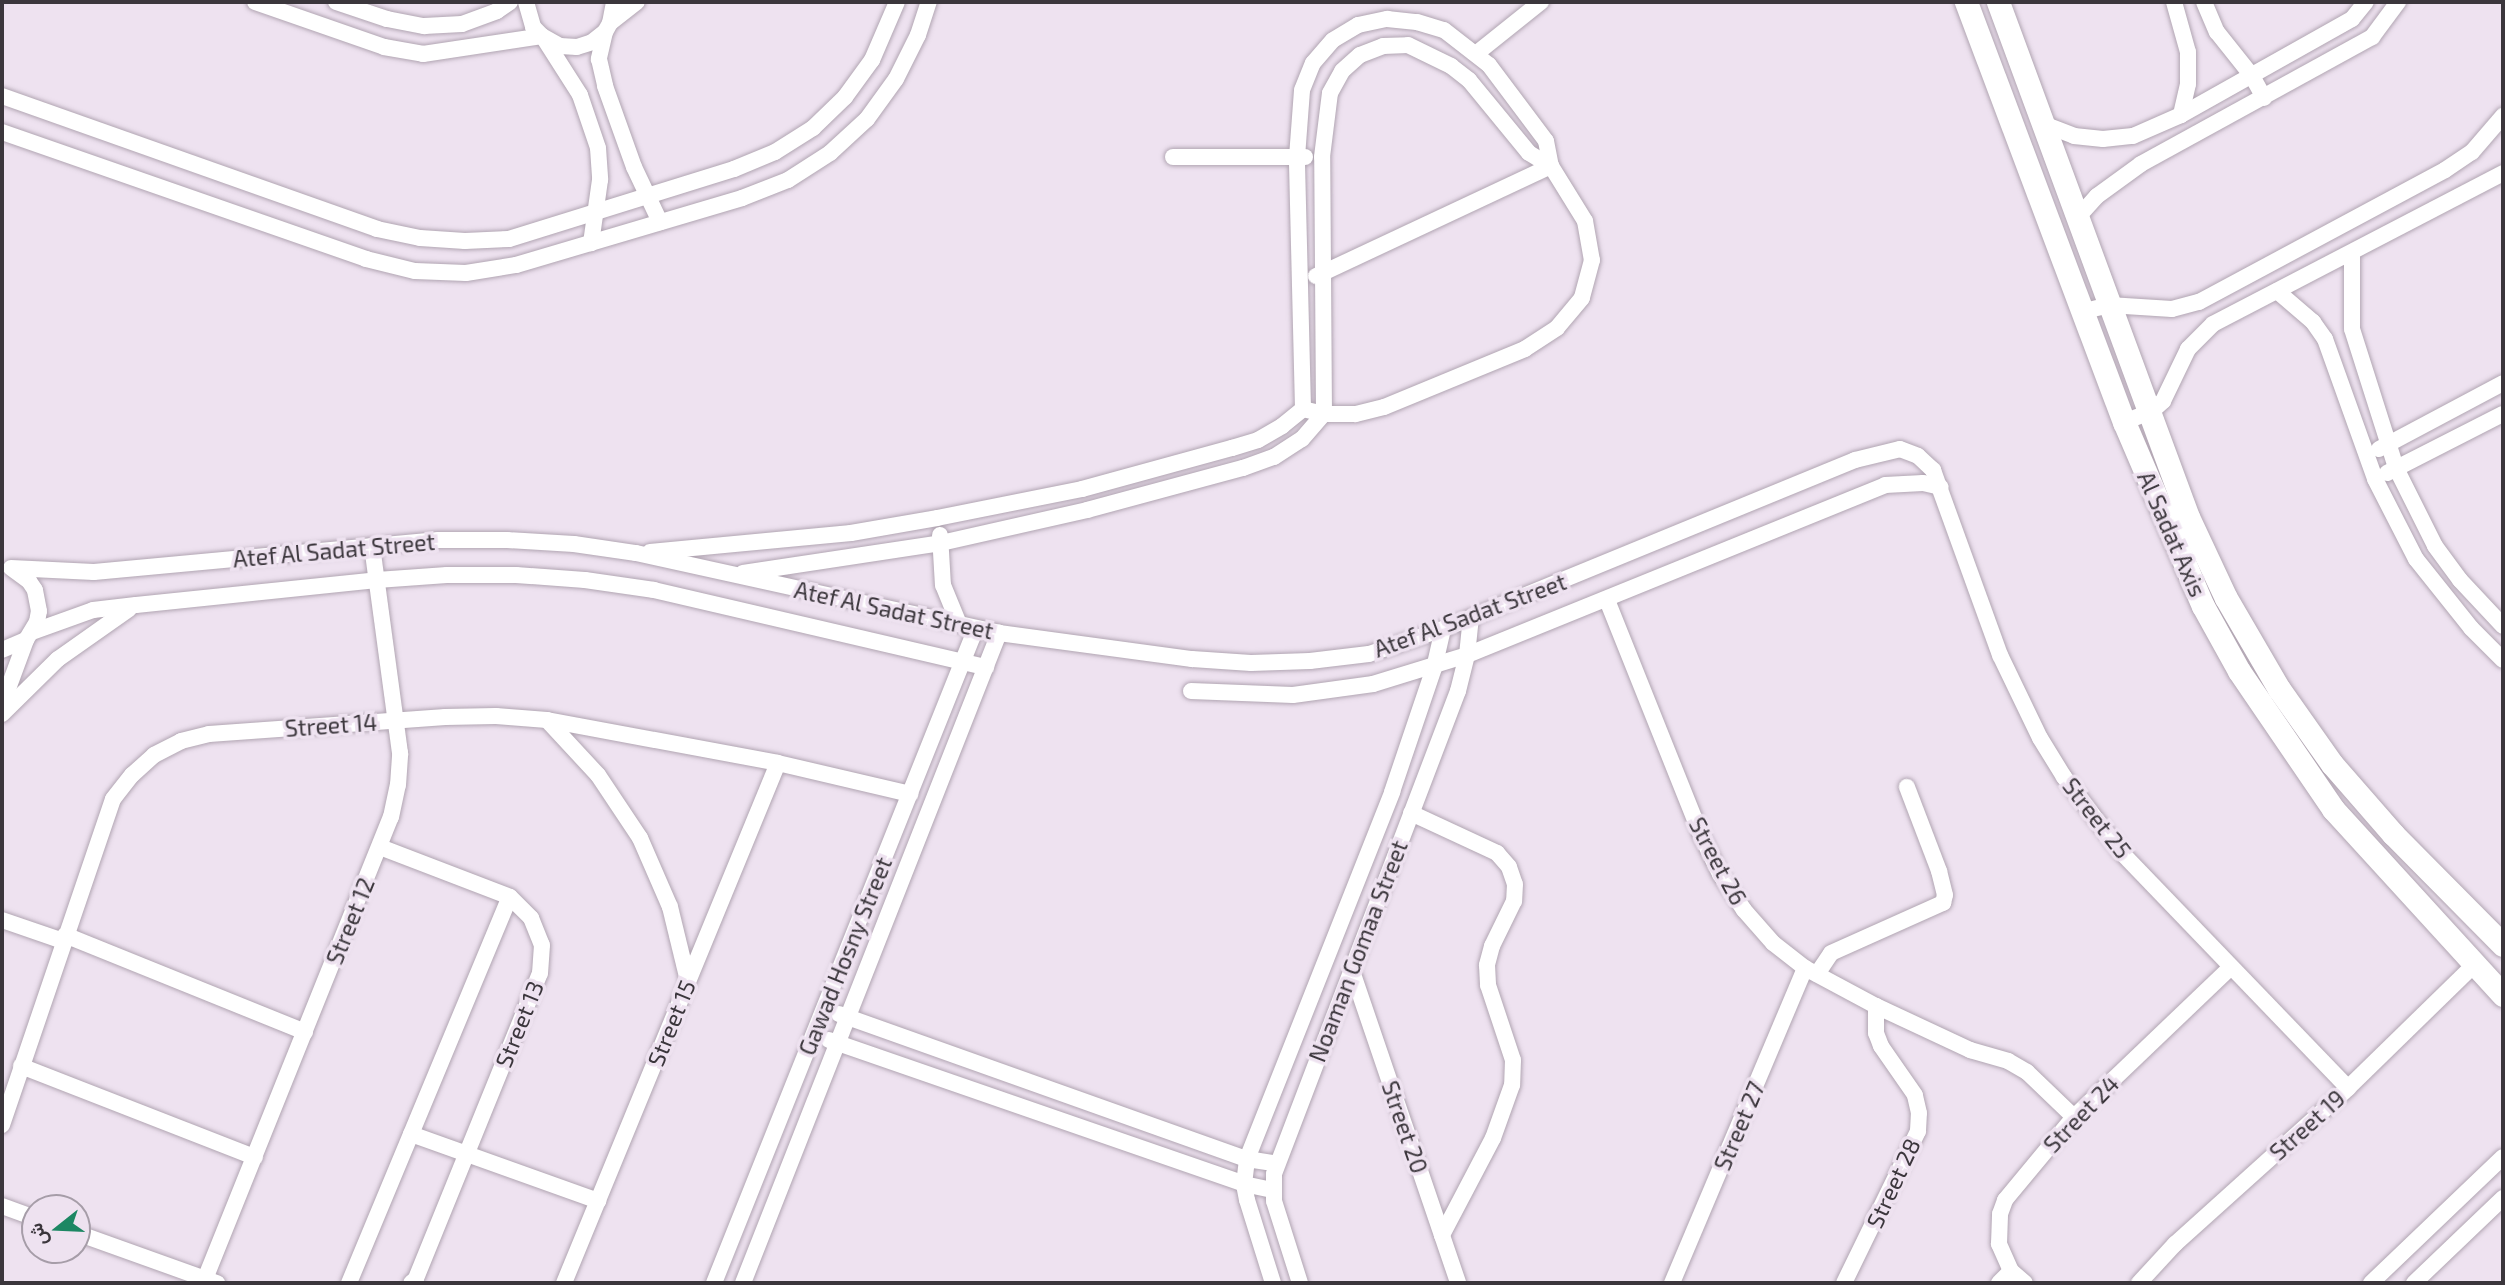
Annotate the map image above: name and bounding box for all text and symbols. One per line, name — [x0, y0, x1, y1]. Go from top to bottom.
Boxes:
street label: Al Sadat Axis — [2132, 467, 2212, 601]
street label: Atef Al Sadat Street — [231, 527, 437, 573]
street label: Atef Al Sadat Street — [1369, 567, 1571, 663]
street label: Atef Al Sadat Street — [791, 575, 997, 645]
street label: Street 14 — [284, 708, 378, 742]
street label: Street 25 — [2057, 772, 2137, 864]
street label: Street 26 — [1683, 813, 1753, 909]
street label: Noaman Gomaa Street — [1303, 836, 1413, 1066]
street label: Gawad Hosny Street — [793, 853, 897, 1059]
street label: Street 12 — [320, 874, 380, 968]
street label: Street 15 — [641, 976, 701, 1070]
street label: Street 13 — [489, 977, 549, 1071]
street label: Street 24 — [2038, 1070, 2124, 1158]
street label: Street 20 — [1376, 1077, 1434, 1177]
street label: Street 27 — [1708, 1077, 1770, 1175]
street label: Street 19 — [2264, 1084, 2350, 1166]
street label: Street 28 — [1860, 1134, 1926, 1232]
north arrow — [21, 1194, 91, 1264]
text: ش — [23, 1221, 52, 1249]

